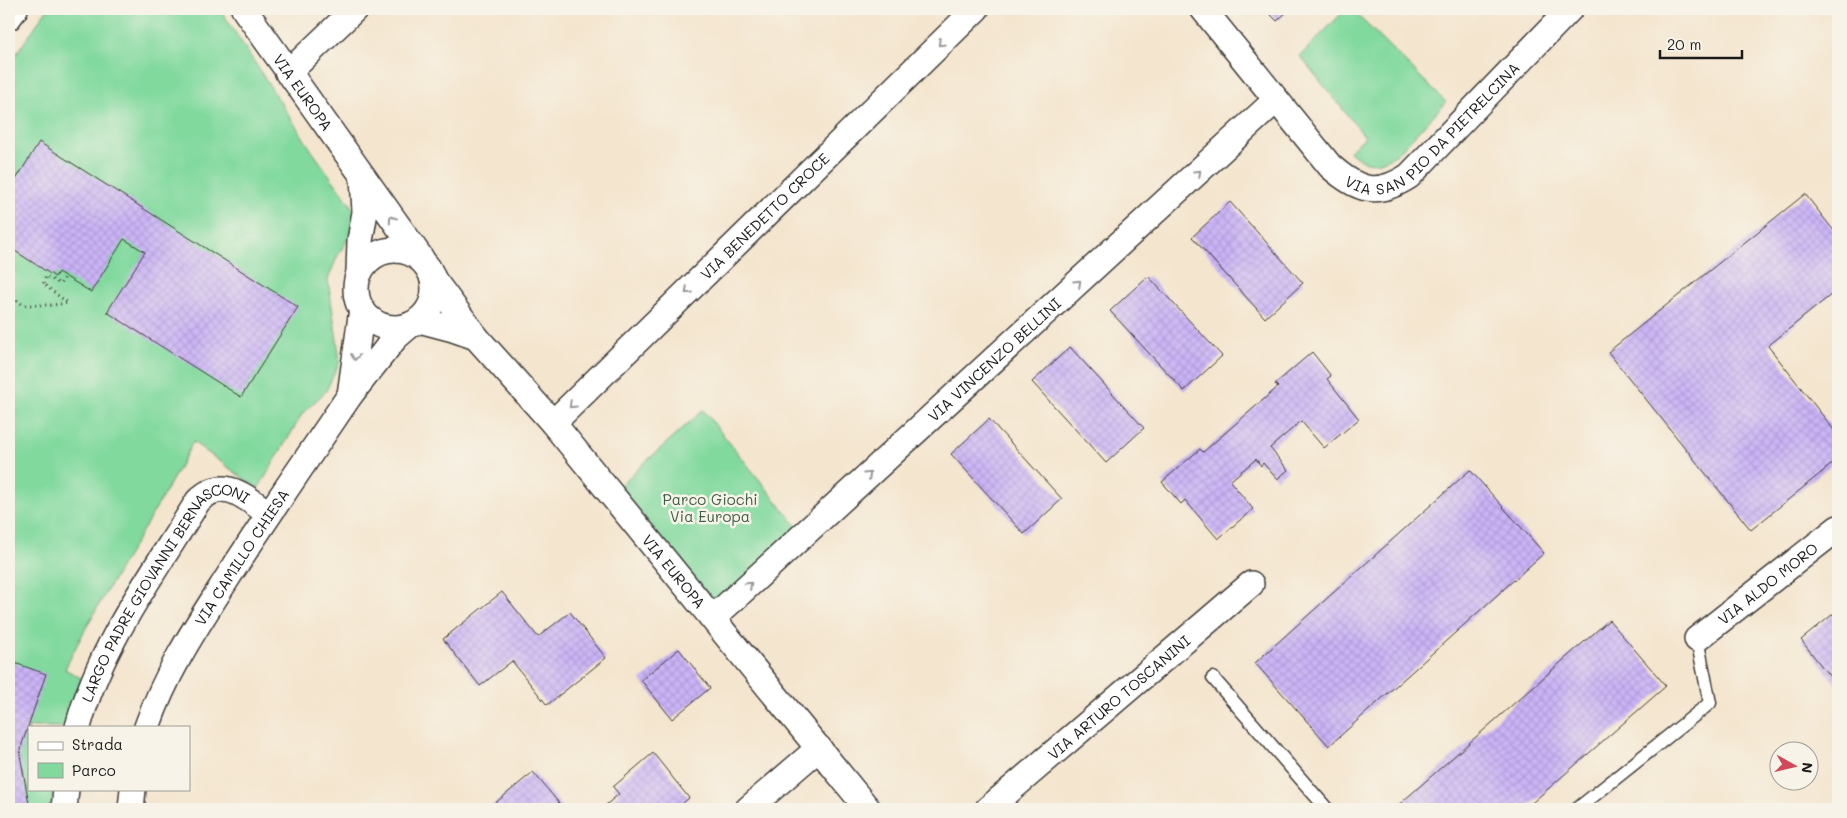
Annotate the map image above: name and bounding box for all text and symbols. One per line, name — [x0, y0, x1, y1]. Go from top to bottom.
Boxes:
scale bar — [1660, 28, 1742, 60]
text: 20 m — [1667, 34, 1701, 54]
one-way arrow — [938, 37, 947, 46]
street label: VIA EUROPA — [269, 50, 337, 135]
street label: VIA SAN PIO DA PIETRELCINA — [1342, 58, 1523, 199]
street label: VIA BENEDETTO CROCE — [696, 148, 834, 284]
one-way arrow — [1192, 169, 1201, 178]
one-way arrow — [389, 215, 398, 225]
one-way arrow — [1072, 279, 1081, 288]
one-way arrow — [684, 286, 693, 295]
street label: VIA VINCENZO BELLINI — [923, 293, 1065, 426]
one-way arrow — [350, 353, 361, 361]
one-way arrow — [568, 399, 577, 408]
one-way arrow — [863, 472, 872, 481]
street label: LARGO PADRE GIOVANNI BERNASCONI — [77, 479, 254, 705]
street label: VIA CAMILLO CHIESA — [190, 485, 293, 629]
park label: Parco Giochi Via Europa — [662, 489, 758, 526]
street label: VIA EUROPA — [638, 530, 710, 612]
street label: VIA ALDO MORO — [1714, 538, 1822, 629]
one-way arrow — [743, 582, 752, 591]
street label: VIA ARTURO TOSCANINI — [1043, 630, 1194, 764]
legend — [28, 726, 190, 790]
text: Strada — [72, 734, 123, 754]
north arrow — [1770, 740, 1820, 790]
text: Parco — [72, 760, 116, 780]
text: N — [1797, 761, 1818, 774]

